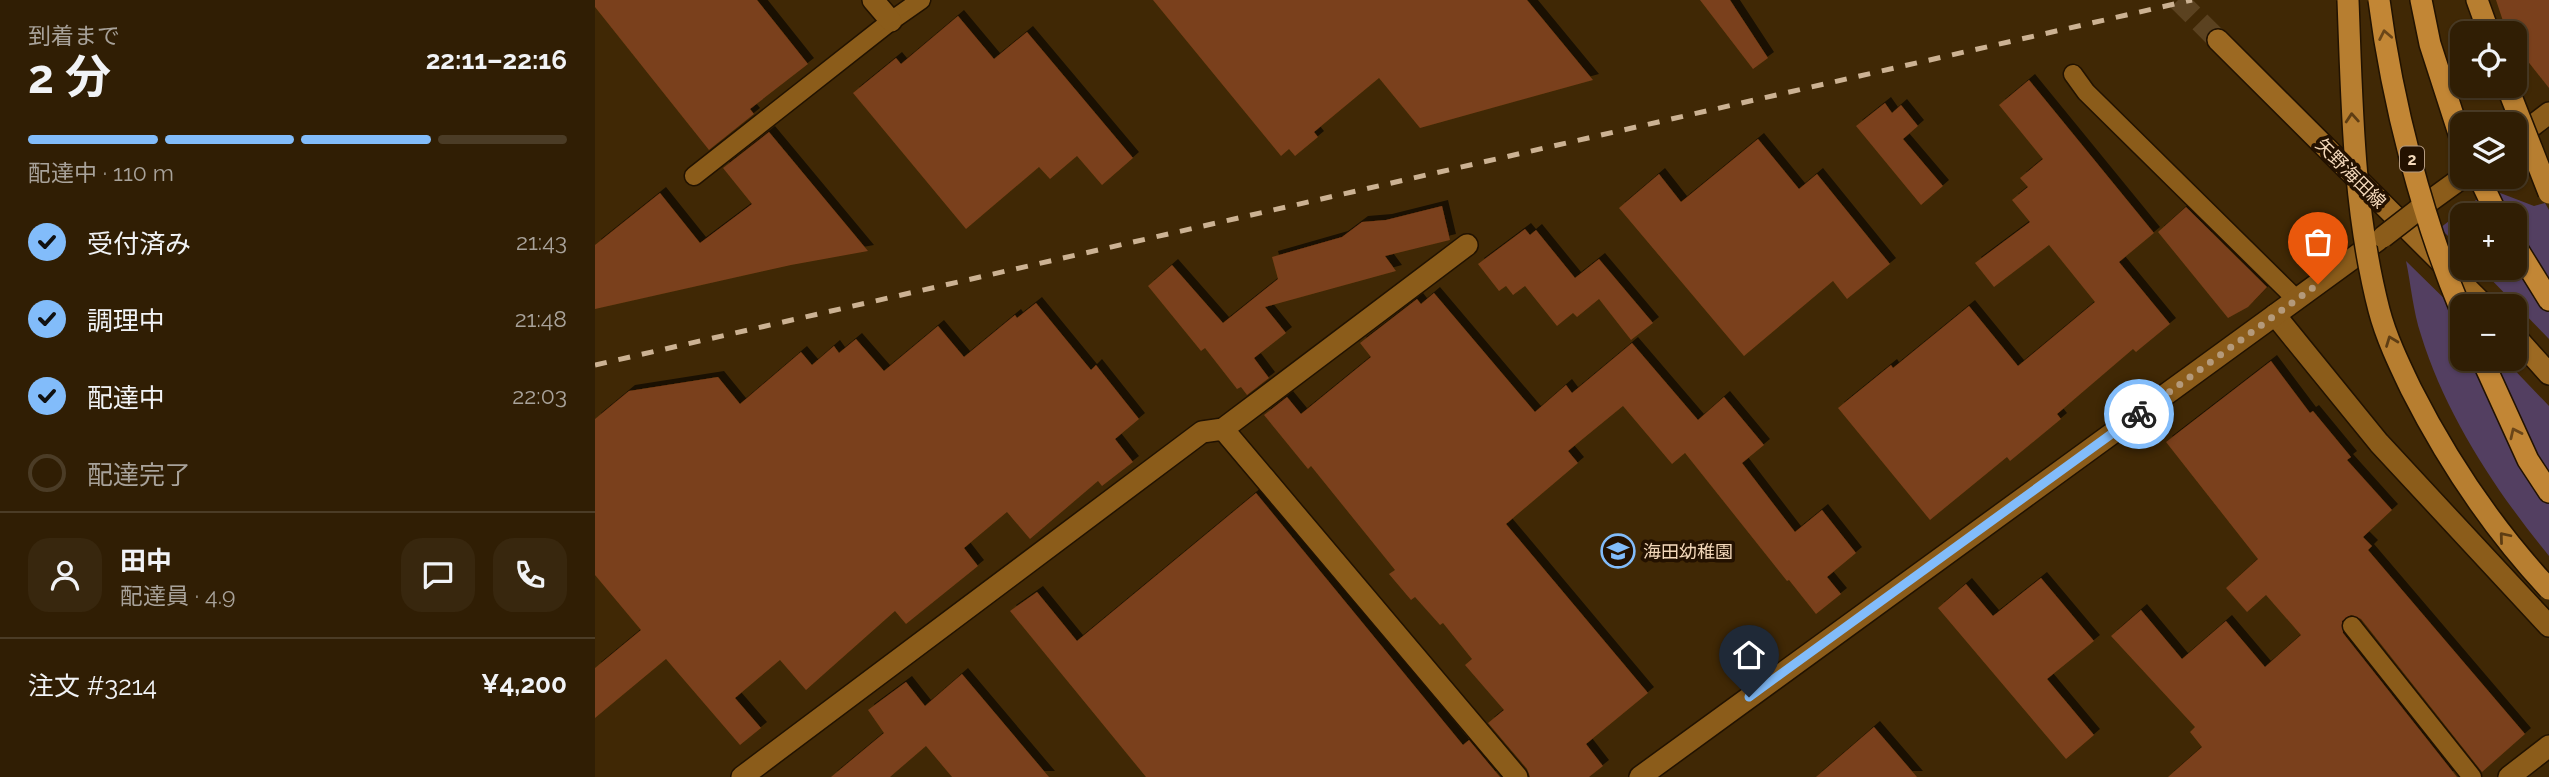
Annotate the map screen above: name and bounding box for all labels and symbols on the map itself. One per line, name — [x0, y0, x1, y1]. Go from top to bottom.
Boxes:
one-way arrow — [2378, 29, 2393, 41]
one-way arrow — [2345, 112, 2360, 123]
street label: 矢野海田線 — [2312, 134, 2390, 212]
road number: 2 — [2400, 146, 2424, 172]
pin — [2288, 212, 2348, 284]
one-way arrow — [2385, 336, 2399, 348]
courier — [2104, 379, 2174, 449]
one-way arrow — [2509, 428, 2523, 440]
school or university icon: 海田幼稚園 — [1599, 532, 1637, 570]
one-way arrow — [2500, 532, 2512, 545]
place label: 海田幼稚園 — [1643, 541, 1733, 562]
pin — [1719, 625, 1779, 697]

